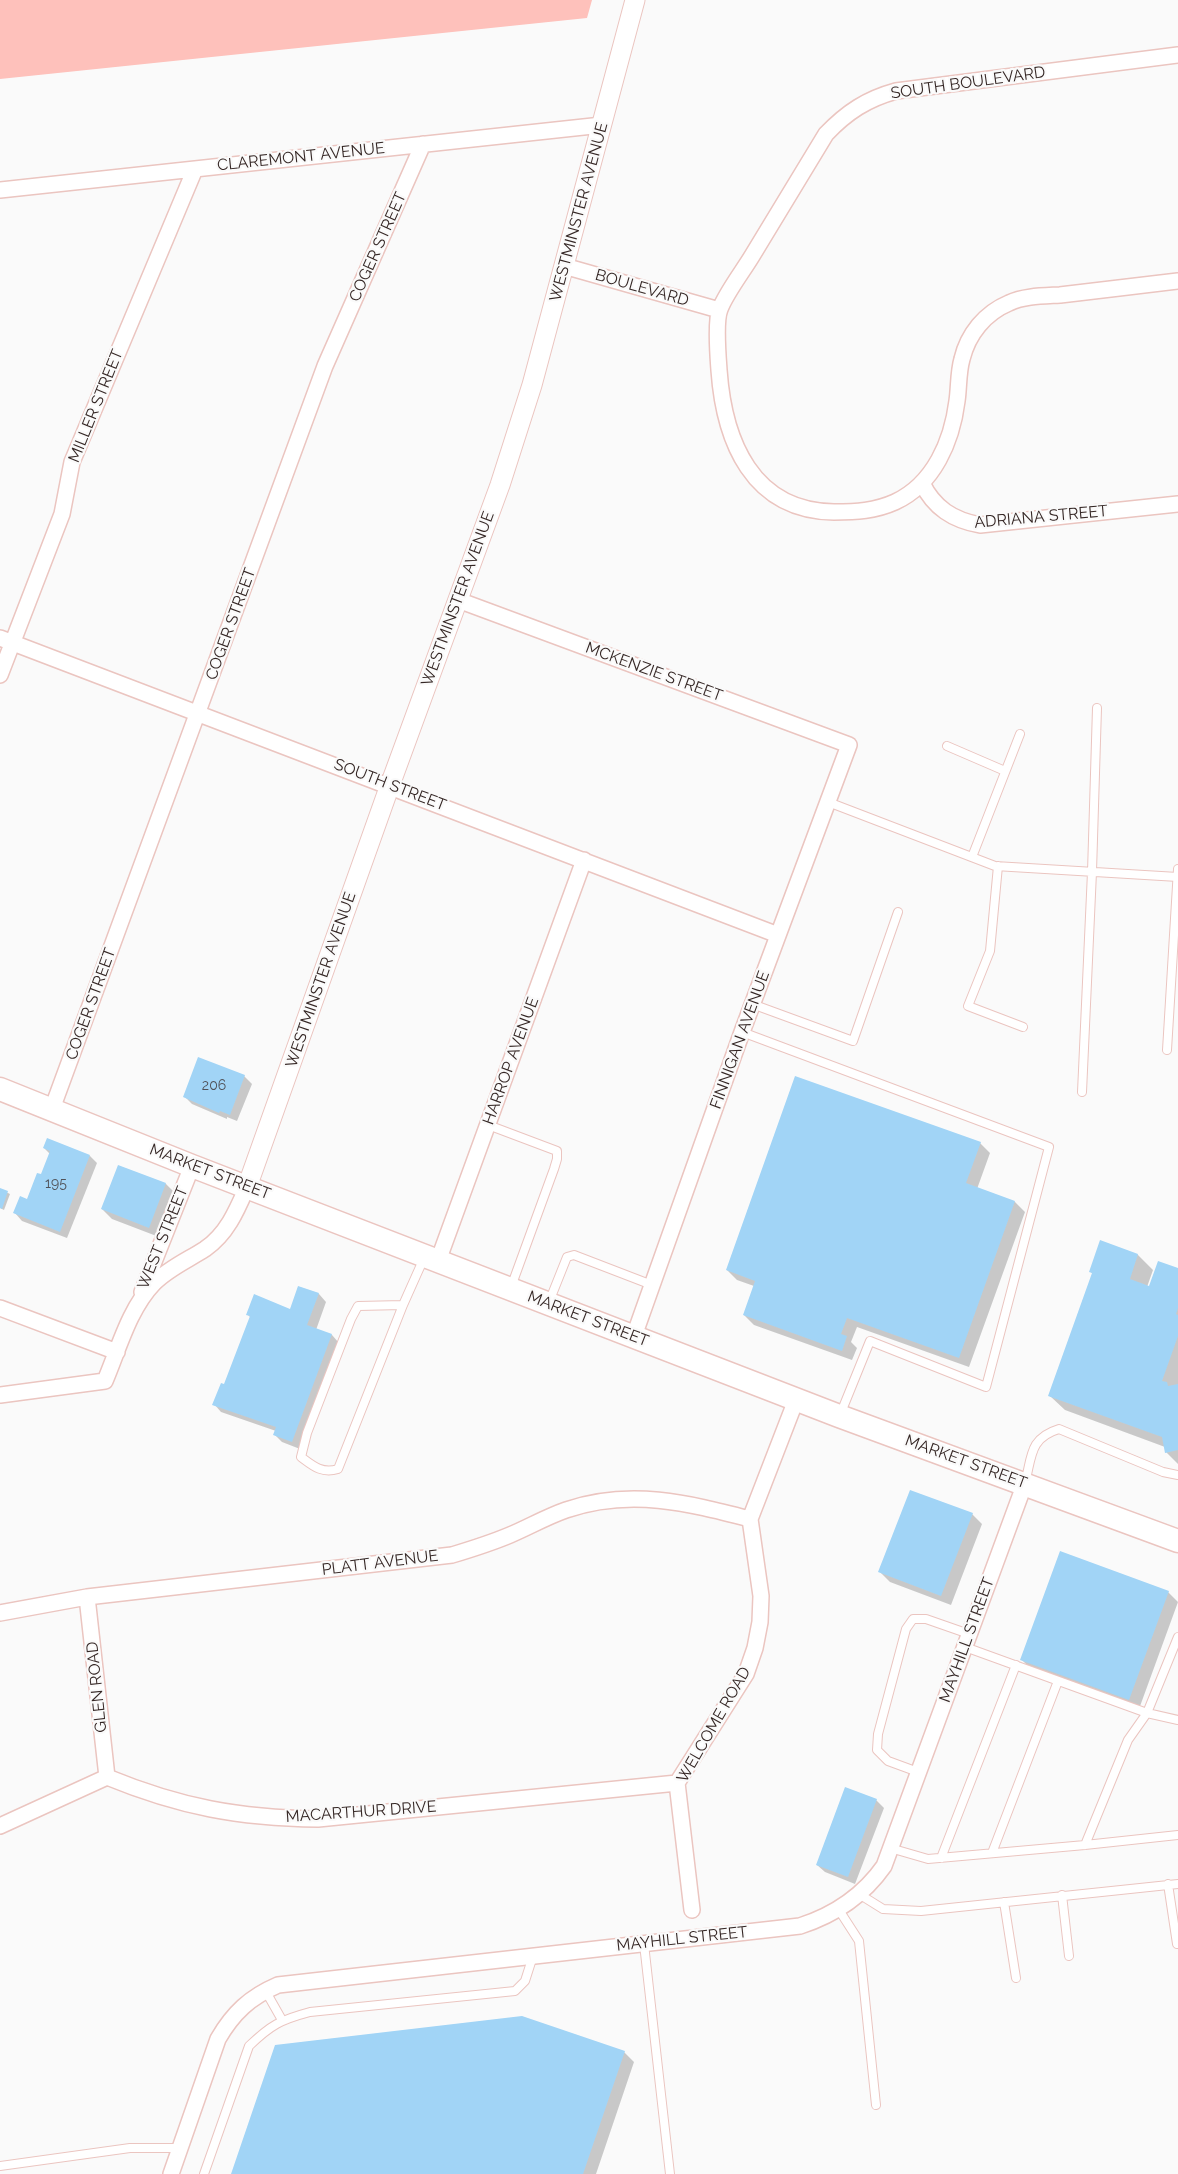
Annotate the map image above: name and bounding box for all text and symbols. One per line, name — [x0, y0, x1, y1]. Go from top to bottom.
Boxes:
street label: SOUTH BOULEVARD — [889, 63, 1047, 103]
street label: WESTMINSTER AVENUE — [546, 120, 612, 304]
street label: CLAREMONT AVENUE — [216, 139, 386, 175]
street label: COGER STREET — [345, 189, 411, 305]
street label: BOULEVARD — [593, 265, 691, 311]
street label: MILLER STREET — [65, 347, 127, 465]
street label: ADRIANA STREET — [973, 502, 1109, 532]
street label: WESTMINSTER AVENUE — [417, 509, 499, 689]
street label: COGER STREET — [202, 565, 260, 683]
street label: MCKENZIE STREET — [583, 638, 725, 706]
street label: SOUTH STREET — [331, 755, 449, 815]
street label: WESTMINSTER AVENUE — [282, 890, 360, 1070]
street label: COGER STREET — [62, 945, 120, 1063]
street label: FINNIGAN AVENUE — [706, 968, 774, 1112]
street label: HARROP AVENUE — [479, 995, 543, 1127]
house number: 206 — [202, 1078, 226, 1094]
street label: MARKET STREET — [147, 1140, 273, 1204]
house number: 195 — [45, 1176, 67, 1192]
street label: WEST STREET — [134, 1184, 192, 1292]
street label: MARKET STREET — [525, 1287, 651, 1351]
street label: MARKET STREET — [902, 1431, 1030, 1493]
street label: PLATT AVENUE — [321, 1546, 439, 1580]
street label: MAYHILL STREET — [935, 1575, 999, 1705]
street label: GLEN ROAD — [83, 1641, 111, 1733]
street label: WELCOME ROAD — [673, 1664, 755, 1786]
street label: MACARTHUR DRIVE — [285, 1797, 437, 1827]
street label: MAYHILL STREET — [616, 1923, 748, 1955]

